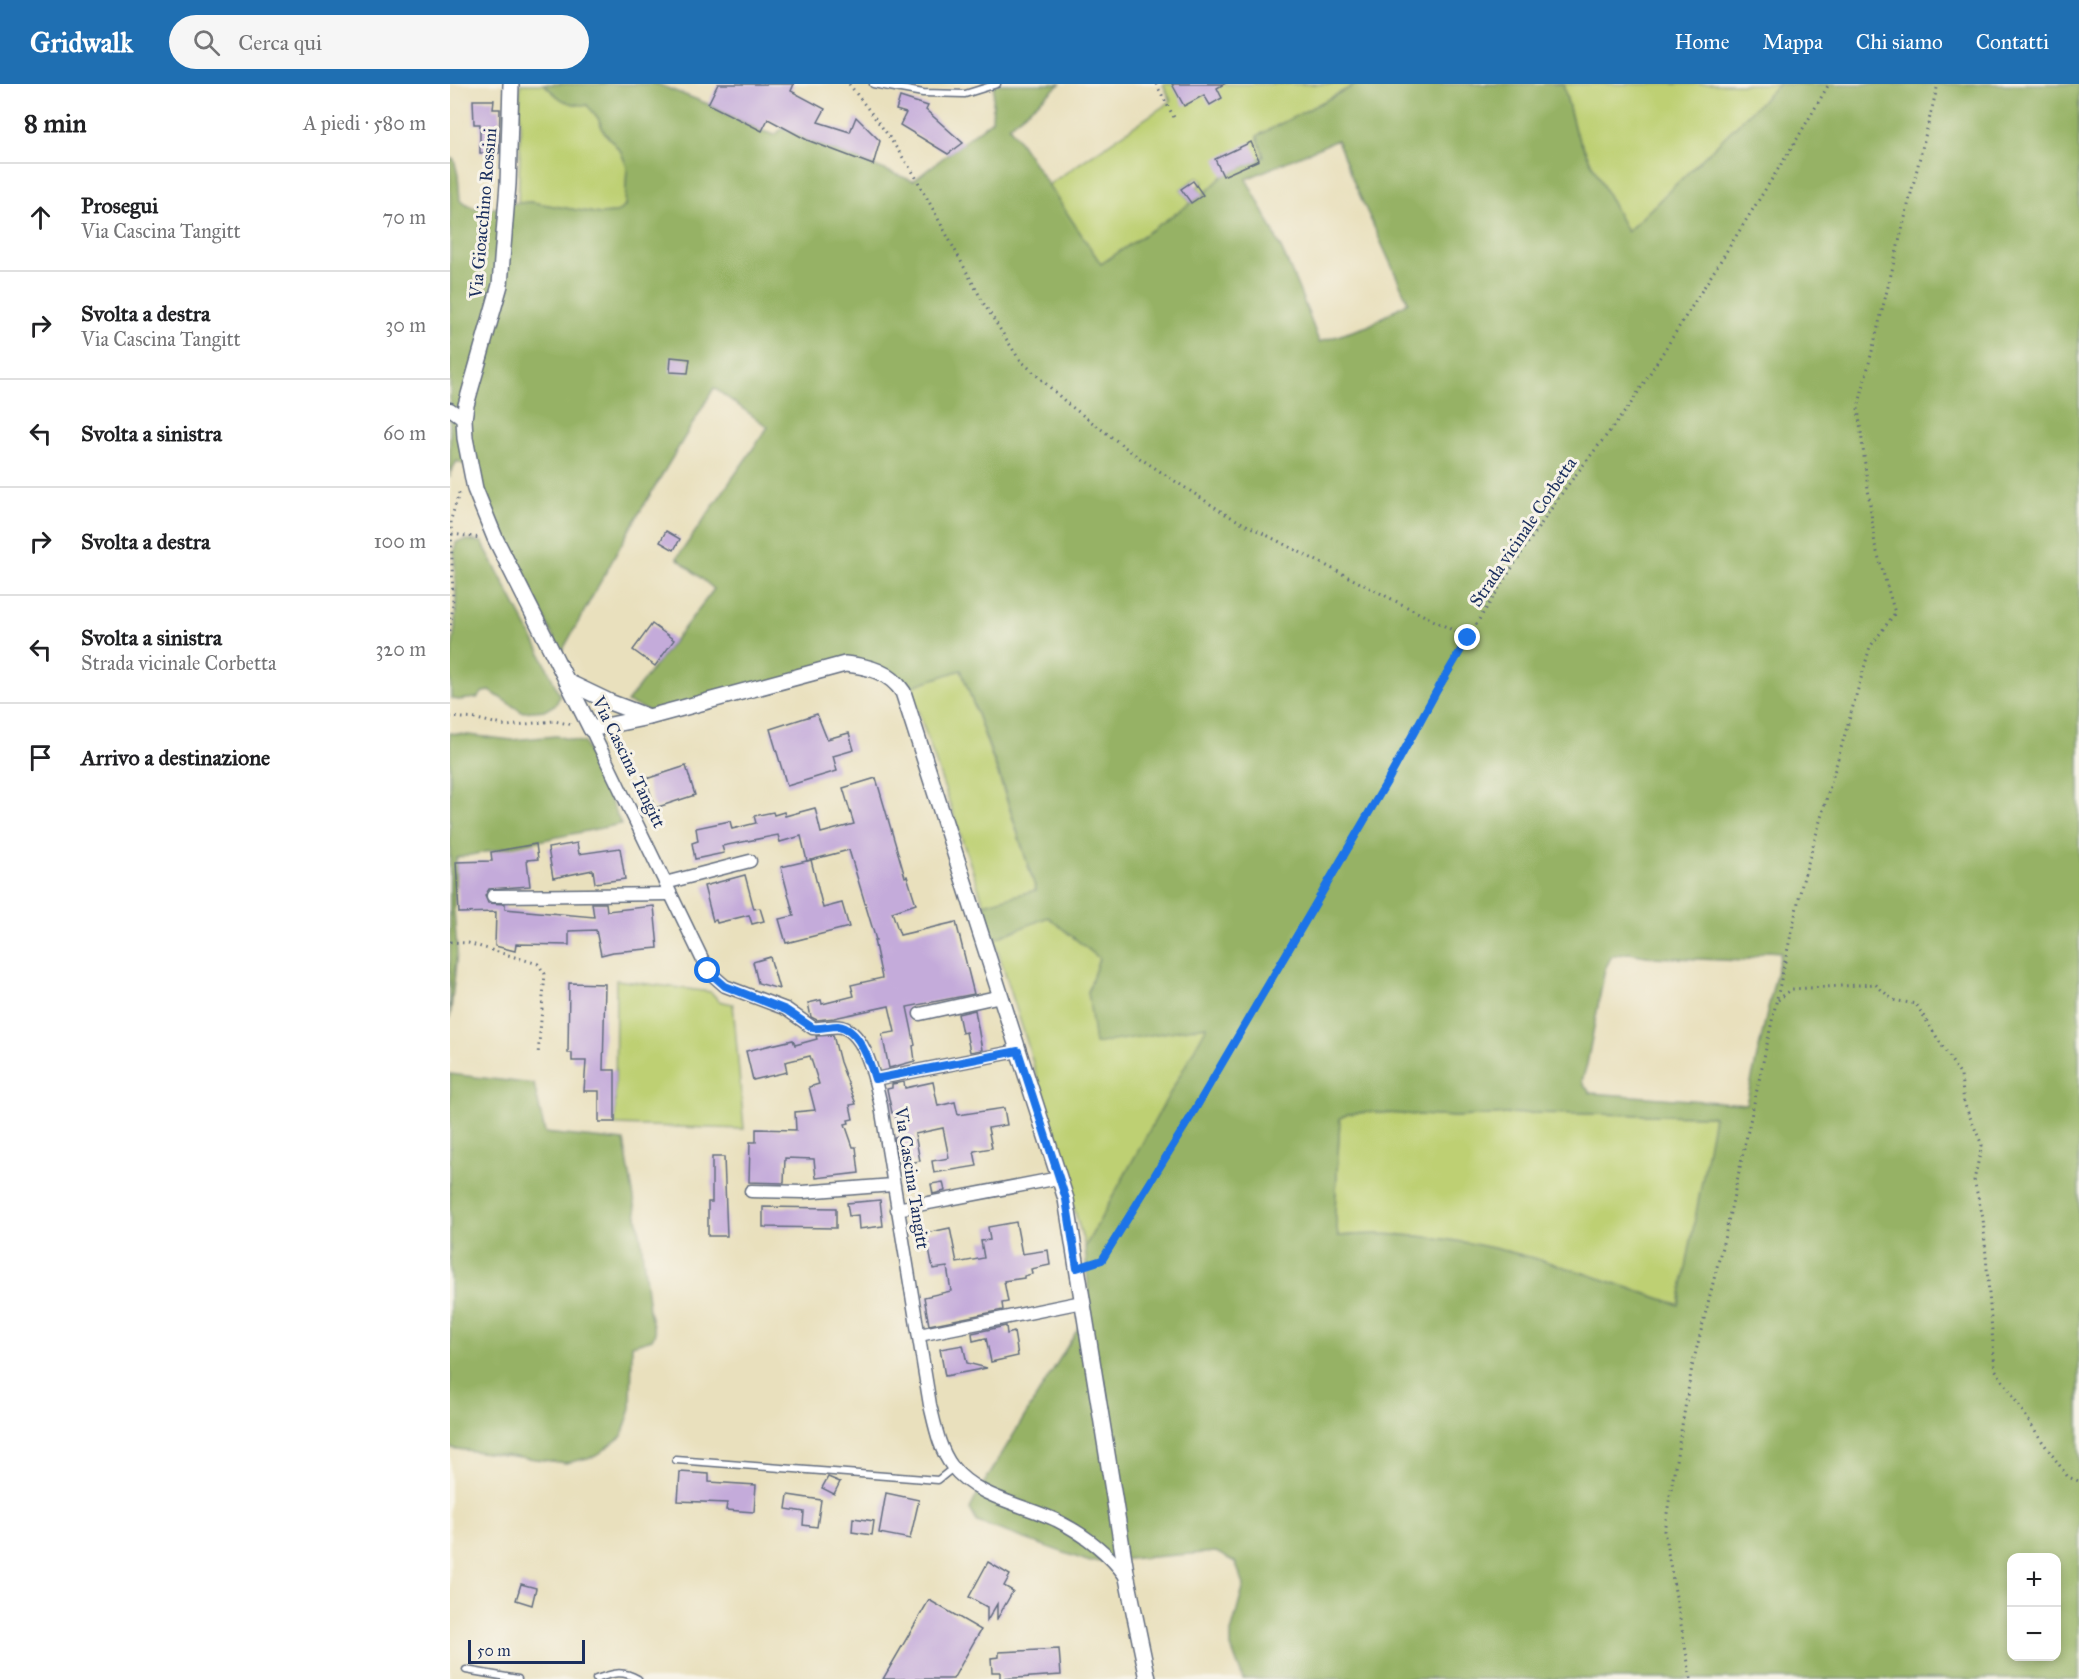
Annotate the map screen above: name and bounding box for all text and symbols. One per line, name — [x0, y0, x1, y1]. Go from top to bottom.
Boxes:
search box — [169, 15, 589, 69]
text: Gridwalk — [30, 25, 133, 60]
icon: search — [190, 26, 223, 59]
text: Cerca qui — [238, 29, 322, 56]
text: Home — [1675, 29, 1729, 55]
text: Mappa — [1762, 29, 1823, 55]
text: Chi siamo — [1856, 29, 1943, 55]
text: Contatti — [1976, 29, 2049, 55]
text: 8 min — [24, 107, 87, 139]
text: A piedi · 580 m — [303, 111, 426, 135]
street label: Via Gioacchino Rossini — [464, 127, 501, 300]
text: Prosegui — [81, 192, 158, 219]
icon: ahead — [24, 201, 57, 234]
text: 70 m — [383, 205, 426, 229]
text: Via Cascina Tangitt — [81, 219, 241, 243]
text: Svolta a destra — [81, 300, 210, 327]
icon: right — [24, 309, 57, 342]
text: 30 m — [385, 313, 426, 337]
text: Via Cascina Tangitt — [81, 327, 241, 351]
icon: left — [24, 417, 57, 450]
text: Svolta a sinistra — [81, 420, 222, 447]
text: 60 m — [383, 421, 426, 445]
street label: Strada vicinale Corbetta — [1465, 453, 1582, 611]
icon: right — [24, 525, 57, 558]
text: Svolta a destra — [81, 528, 210, 555]
text: 100 m — [374, 529, 426, 553]
text: Svolta a sinistra — [81, 624, 222, 651]
route end — [1454, 624, 1480, 650]
icon: left — [24, 633, 57, 666]
text: 320 m — [375, 637, 426, 661]
text: Strada vicinale Corbetta — [81, 651, 277, 675]
street label: Via Cascina Tangitt — [586, 692, 671, 832]
icon: arrive — [24, 741, 57, 774]
text: Arrivo a destinazione — [81, 744, 270, 771]
route start — [694, 957, 720, 983]
street label: Via Cascina Tangitt — [889, 1104, 934, 1251]
map controls — [2007, 1553, 2061, 1661]
button: + — [2007, 1553, 2061, 1607]
button: − — [2007, 1607, 2061, 1661]
scale bar — [468, 1637, 585, 1664]
text: 50 m — [477, 1641, 511, 1660]

